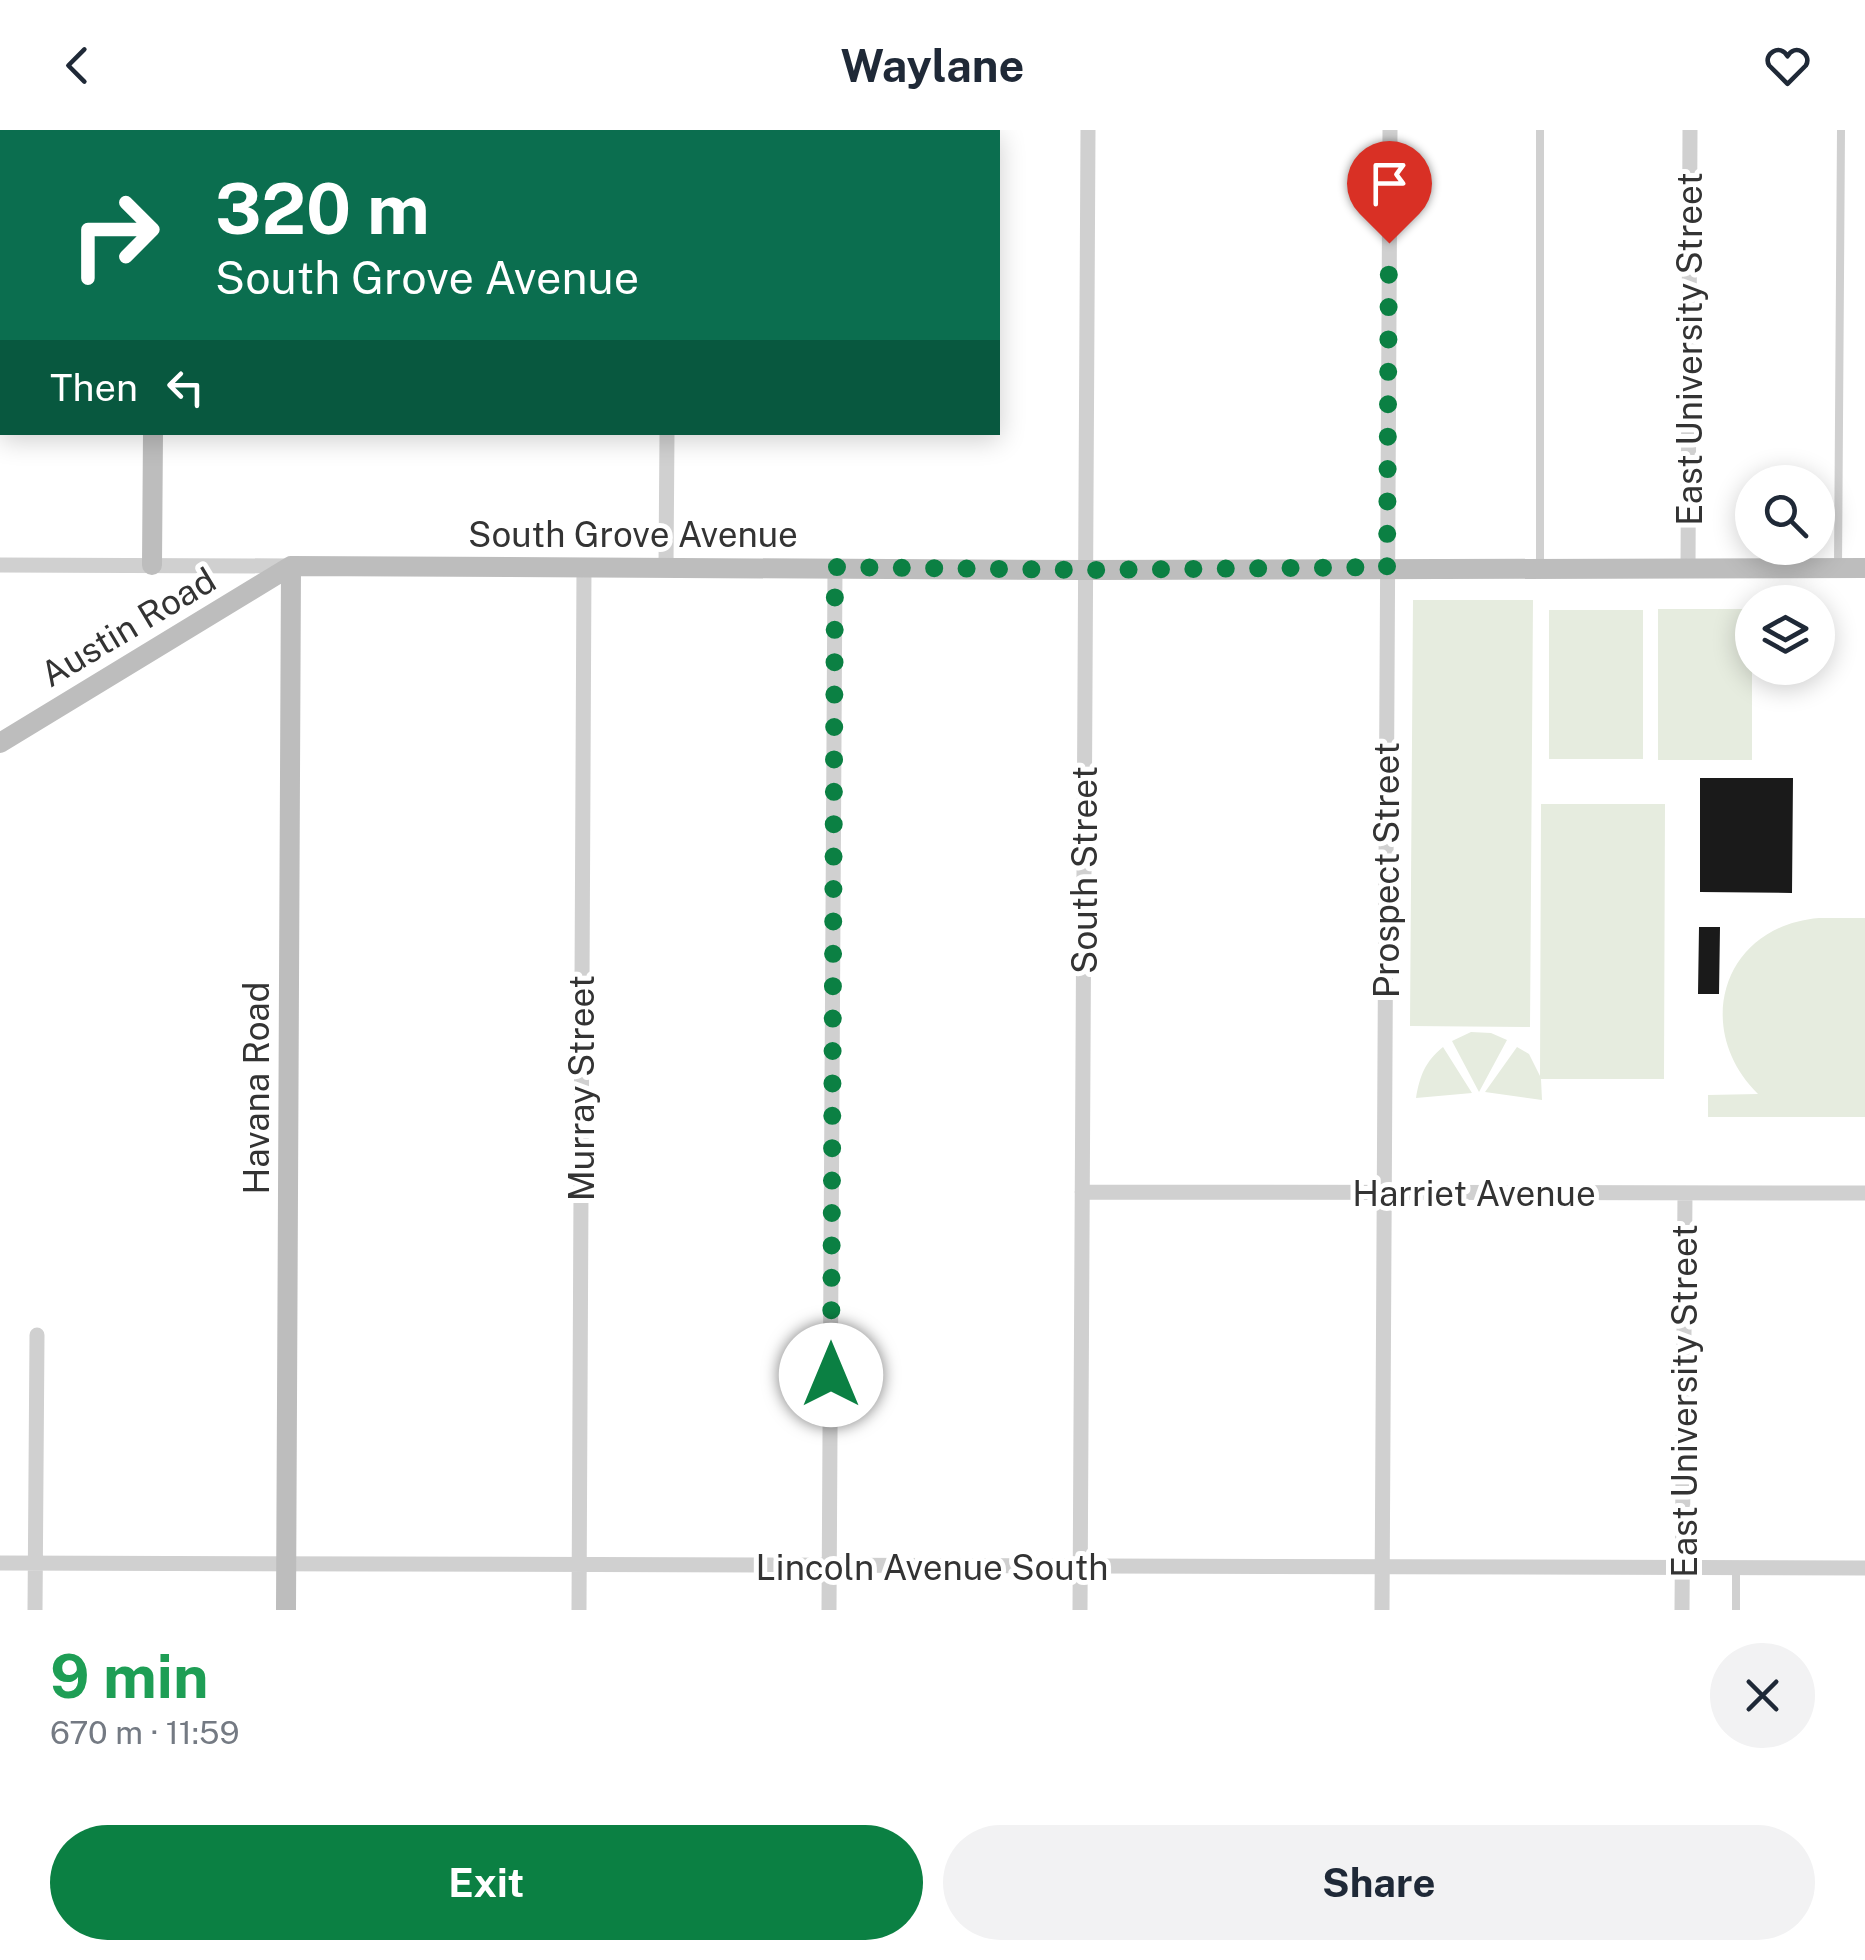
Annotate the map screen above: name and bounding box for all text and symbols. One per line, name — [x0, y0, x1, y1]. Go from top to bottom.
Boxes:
icon: back — [50, 38, 105, 93]
icon: heart — [1760, 38, 1815, 93]
text: Waylane — [841, 39, 1024, 92]
pin — [1347, 141, 1432, 244]
icon: arrive — [1362, 156, 1417, 211]
text: 320 m — [215, 167, 430, 250]
icon: right — [50, 170, 180, 300]
street label: East University Street — [1669, 172, 1710, 526]
text: South Grove Avenue — [215, 251, 639, 304]
icon: left — [158, 360, 213, 415]
text: Then — [50, 365, 138, 410]
map controls — [1735, 465, 1835, 685]
button: search — [1735, 465, 1835, 565]
street label: South Grove Avenue — [468, 514, 798, 555]
street label: Austin Road — [33, 559, 223, 695]
button: layers — [1735, 585, 1835, 685]
street label: Prospect Street — [1366, 742, 1407, 998]
street label: South Street — [1064, 766, 1105, 974]
street label: Murray Street — [561, 975, 602, 1201]
street label: Havana Road — [236, 982, 277, 1194]
street label: Harriet Avenue — [1352, 1173, 1596, 1214]
street label: East University Street — [1664, 1224, 1705, 1578]
position arrow — [779, 1323, 883, 1427]
street label: Lincoln Avenue South — [756, 1547, 1108, 1588]
text: 9 min — [50, 1641, 209, 1712]
button: close — [1710, 1643, 1815, 1748]
text: 670 m · 11:59 — [50, 1714, 239, 1751]
button: Exit — [50, 1825, 923, 1940]
button: Share — [943, 1825, 1815, 1940]

